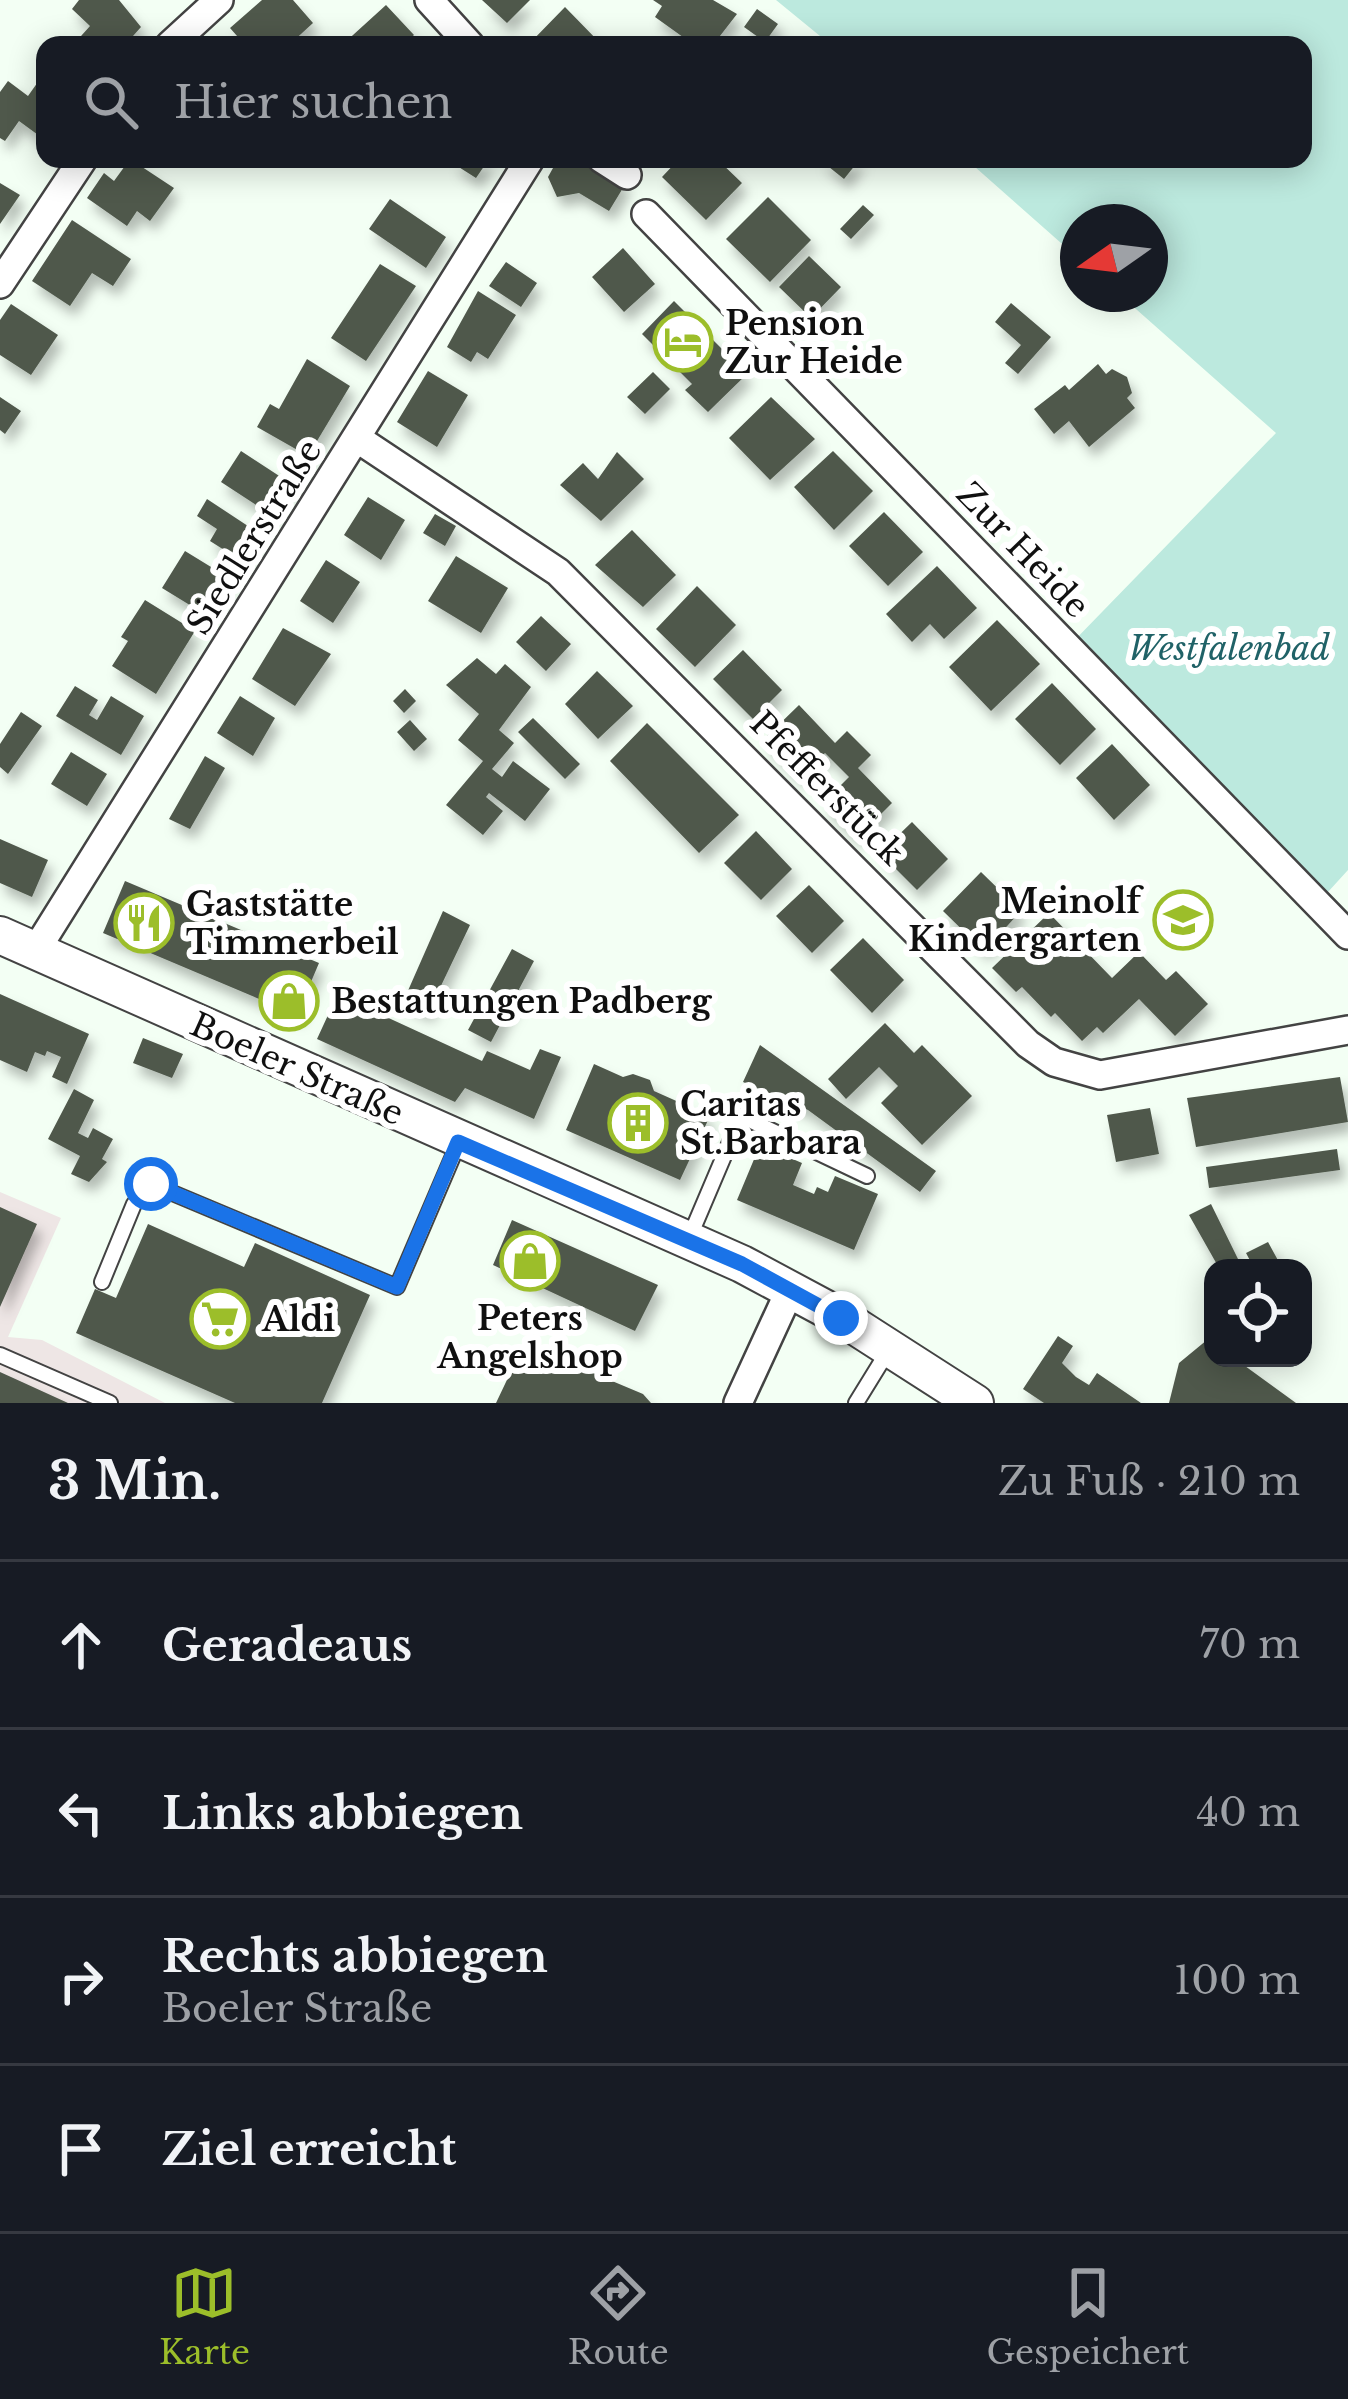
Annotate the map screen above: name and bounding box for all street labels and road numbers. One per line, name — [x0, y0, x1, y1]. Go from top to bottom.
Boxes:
street label: Siedlerstraße — [178, 432, 330, 642]
street label: Zur Heide — [948, 474, 1098, 626]
street label: Pfefferstück — [742, 703, 913, 874]
street label: Boeler Straße — [184, 1004, 410, 1134]

